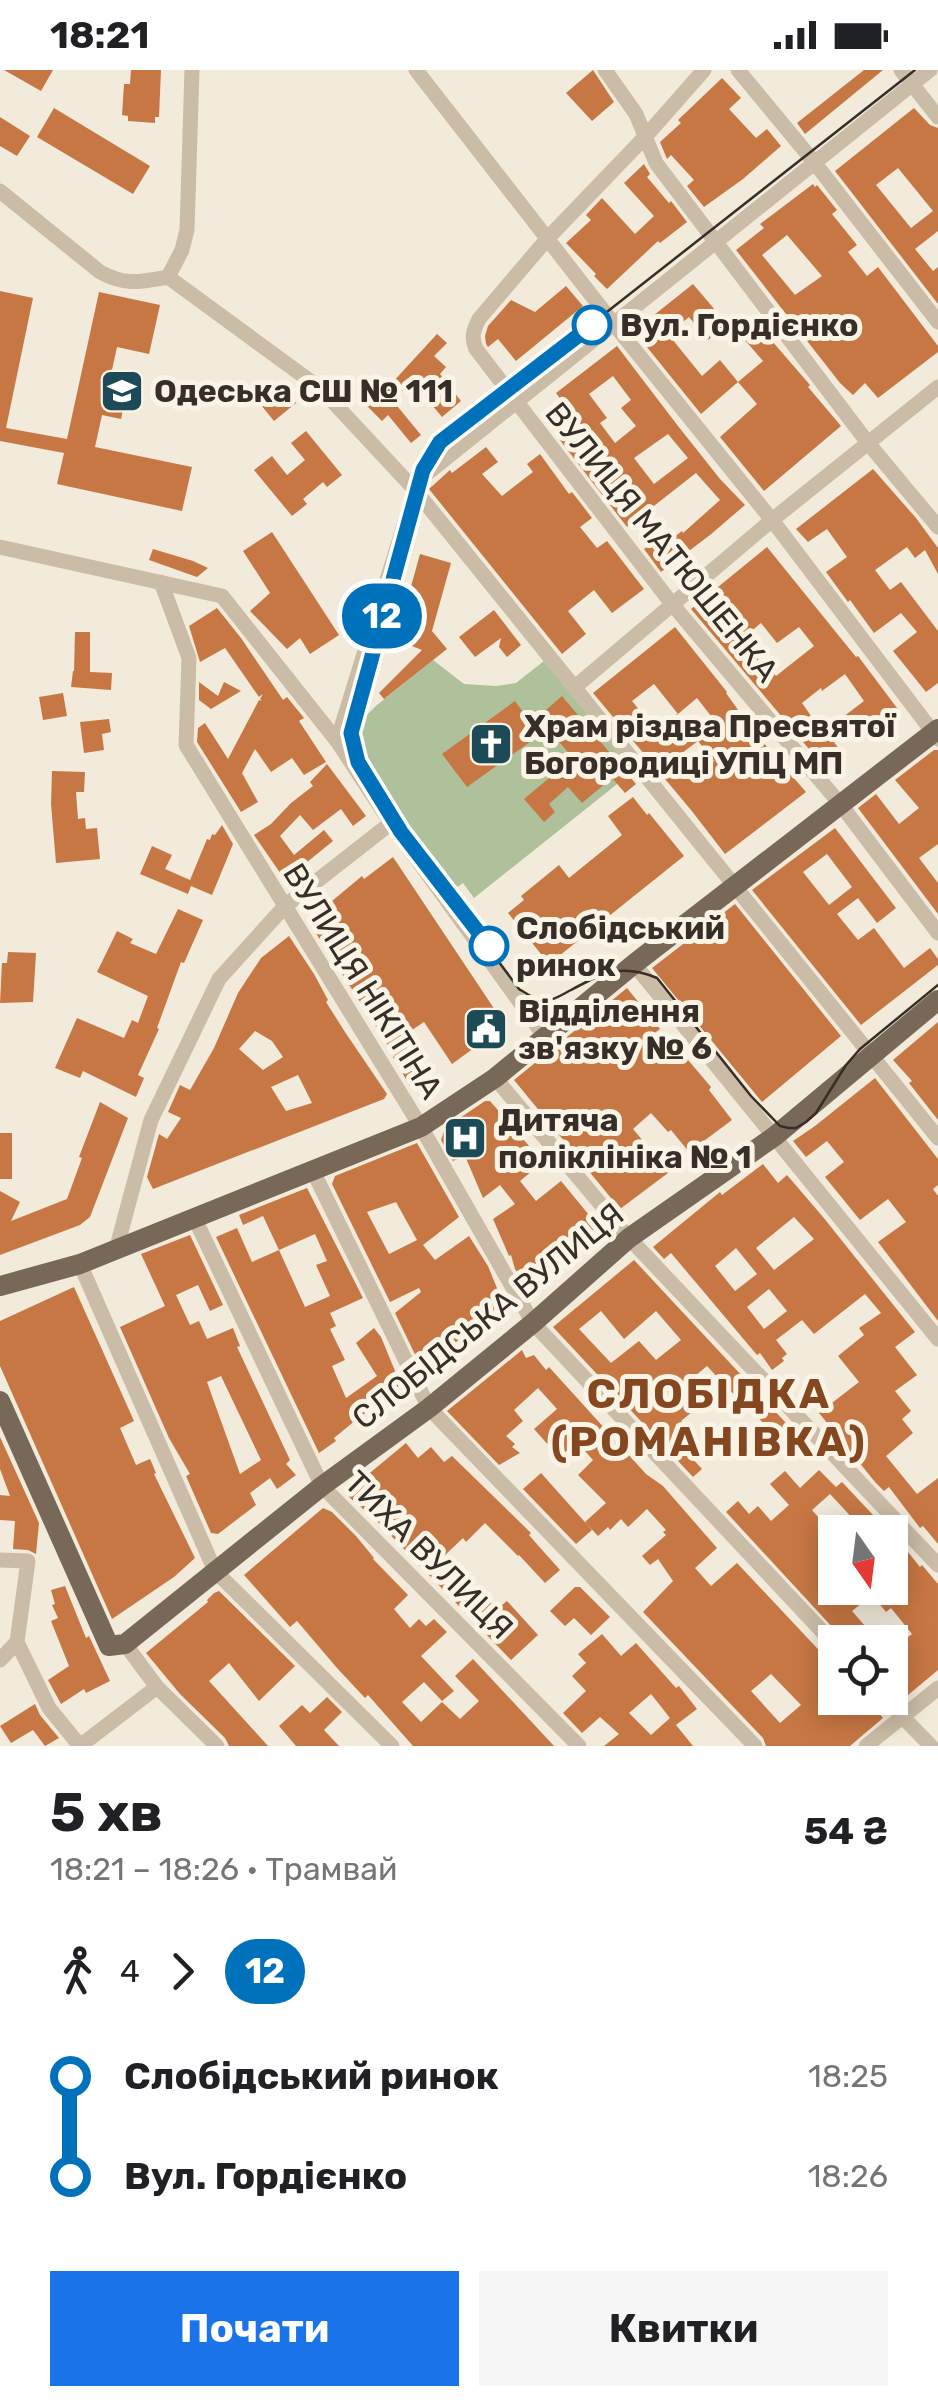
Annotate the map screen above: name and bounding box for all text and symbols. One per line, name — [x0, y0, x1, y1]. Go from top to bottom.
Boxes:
text: 18:21 — [50, 12, 149, 58]
marker: Вул. Гордієнко — [573, 306, 611, 344]
place label: Вул. Гордієнко — [620, 306, 858, 344]
school or university icon: Одеська СШ № 111 — [99, 368, 145, 414]
place label: Одеська СШ № 111 — [154, 372, 453, 410]
street label: ВУЛИЦЯ МАТЮШЕНКА — [538, 395, 786, 689]
line badge: 12 — [337, 584, 427, 648]
text: 12 — [362, 595, 402, 637]
place label: Храм різдва Пресвятої Богородиці УПЦ МП — [524, 707, 897, 782]
church icon: Храм різдва Пресвятої Богородиці УПЦ МП — [468, 721, 514, 767]
street label: ВУЛИЦЯ НІКІТІНА — [275, 856, 451, 1106]
place label: Слобідський ринок — [516, 909, 725, 984]
marker: Слобідський ринок — [470, 927, 508, 965]
place label: Відділення зв'язку № 6 — [518, 992, 712, 1067]
public building icon: Відділення зв'язку № 6 — [463, 1006, 509, 1052]
place label: Дитяча поліклініка № 1 — [498, 1101, 752, 1176]
hospital icon: Дитяча поліклініка № 1 — [442, 1115, 488, 1161]
street label: СЛОБІДСЬКА ВУЛИЦЯ — [345, 1195, 631, 1437]
district label: СЛОБІДКА (РОМАНІВКА) — [551, 1369, 867, 1467]
street label: ТИХА ВУЛИЦЯ — [337, 1463, 521, 1647]
north arrow — [818, 1515, 908, 1605]
map controls — [818, 1515, 908, 1715]
button: locate — [818, 1625, 908, 1715]
text: 5 хв — [50, 1780, 163, 1845]
text: 54 ₴ — [804, 1808, 888, 1854]
text: 18:21 – 18:26 · Трамвай — [50, 1850, 398, 1888]
icon: walk — [50, 1944, 105, 1999]
icon: forward — [155, 1944, 210, 1999]
text: 12 — [245, 1950, 285, 1992]
text: 4 — [120, 1952, 140, 1990]
text: Слобідський ринок — [124, 2053, 499, 2099]
text: 18:25 — [808, 2057, 888, 2095]
text: Вул. Гордієнко — [124, 2153, 407, 2199]
text: 18:26 — [808, 2157, 888, 2195]
button: Почати — [50, 2271, 459, 2386]
button: Квитки — [479, 2271, 888, 2386]

